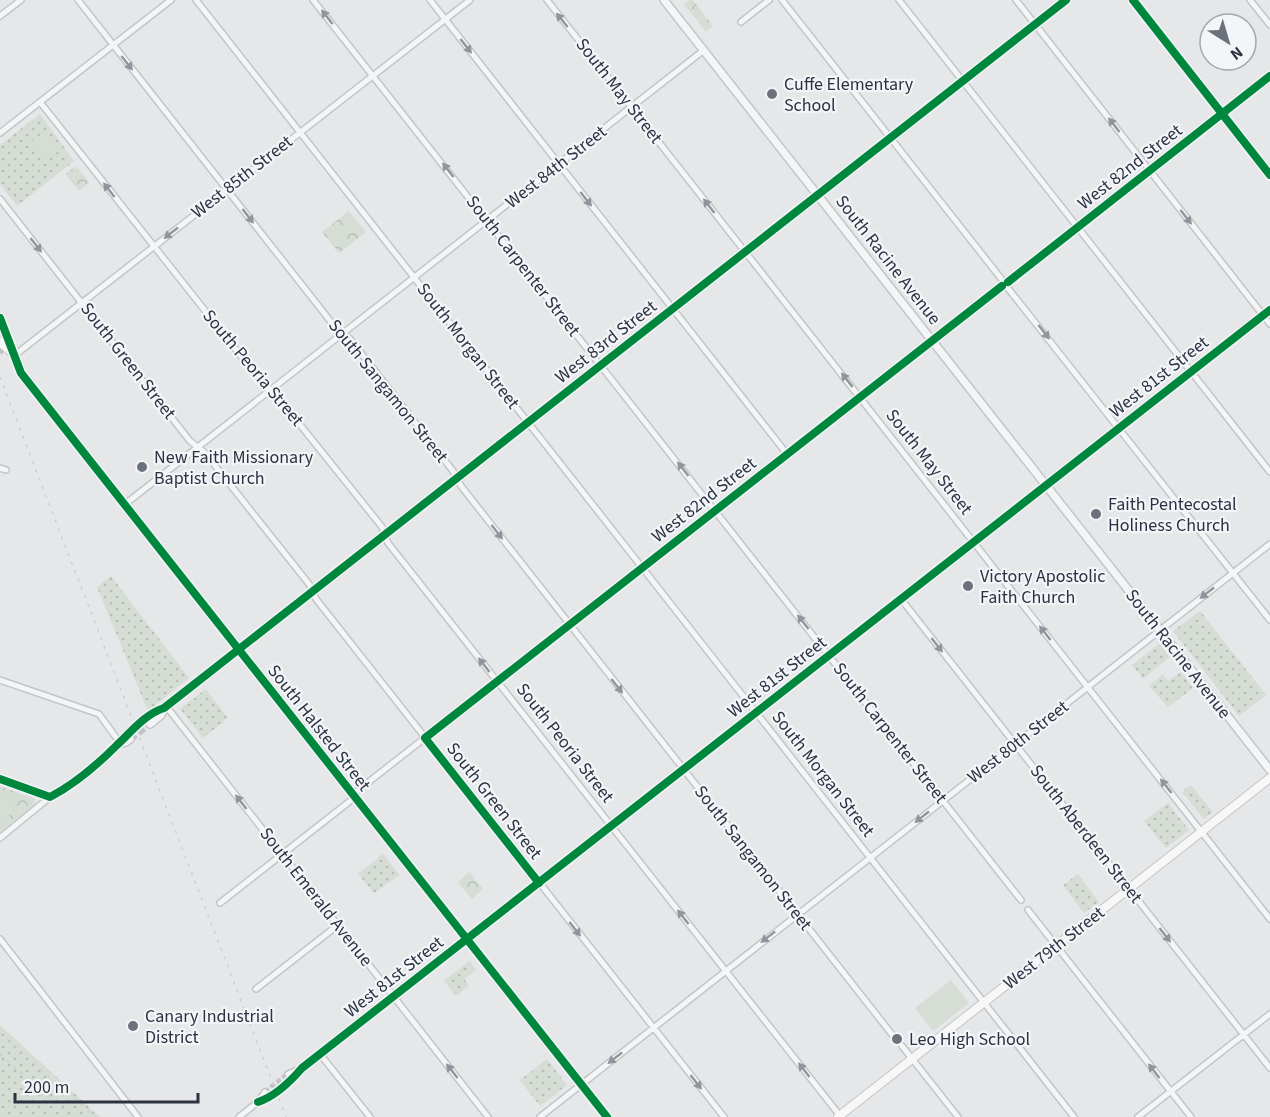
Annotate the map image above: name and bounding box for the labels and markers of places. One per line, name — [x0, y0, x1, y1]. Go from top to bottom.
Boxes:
place label: Cuffe Elementary School — [784, 72, 914, 118]
marker: Cuffe Elementary School — [765, 87, 779, 101]
place label: New Faith Missionary Baptist Church — [154, 445, 314, 491]
marker: New Faith Missionary Baptist Church — [135, 460, 149, 474]
place label: Faith Pentecostal Holiness Church — [1108, 492, 1237, 538]
marker: Faith Pentecostal Holiness Church — [1089, 507, 1103, 521]
place label: Victory Apostolic Faith Church — [980, 564, 1106, 610]
marker: Victory Apostolic Faith Church — [961, 579, 975, 593]
place label: Canary Industrial District — [145, 1004, 274, 1050]
marker: Canary Industrial District — [126, 1019, 140, 1033]
place label: Leo High School — [909, 1027, 1030, 1052]
marker: Leo High School — [890, 1032, 904, 1046]

